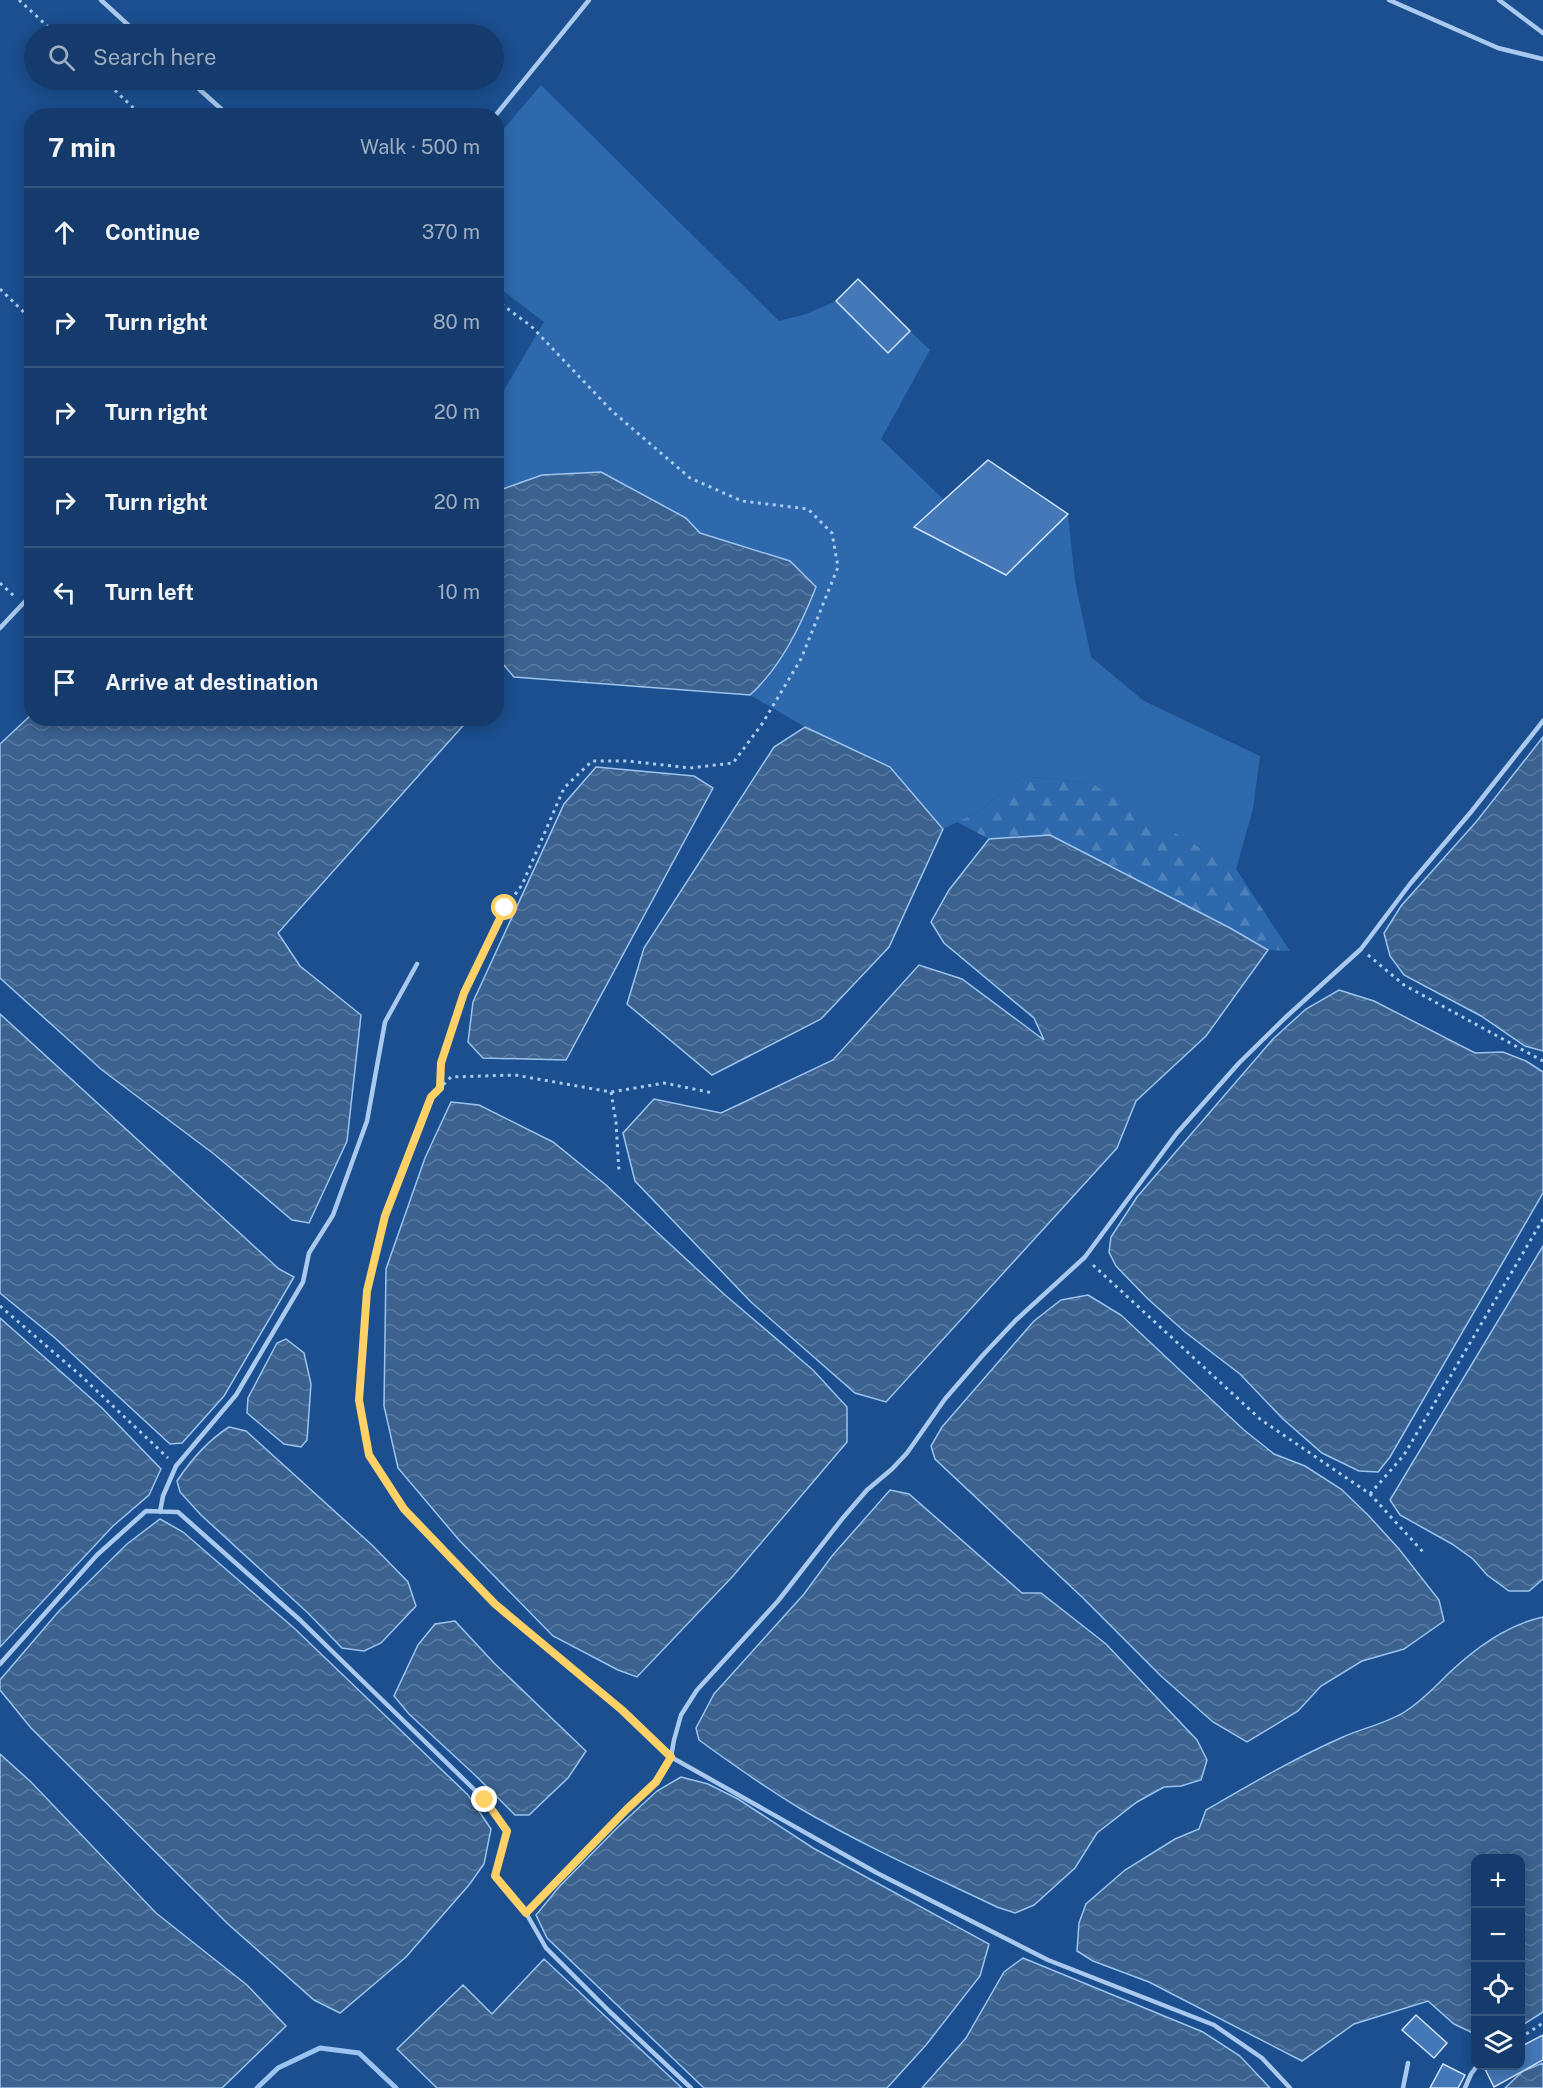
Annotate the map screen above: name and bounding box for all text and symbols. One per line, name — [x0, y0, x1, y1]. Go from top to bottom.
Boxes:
search box — [24, 24, 504, 90]
icon: search — [45, 41, 78, 74]
text: Search here — [93, 44, 217, 70]
text: 7 min — [48, 132, 116, 163]
text: Walk · 500 m — [360, 135, 480, 159]
icon: ahead — [48, 216, 81, 249]
text: Continue — [105, 219, 200, 245]
text: 370 m — [422, 220, 480, 244]
icon: right — [48, 306, 81, 339]
text: Turn right — [105, 309, 208, 335]
text: 80 m — [433, 310, 480, 334]
icon: right — [48, 396, 81, 429]
text: Turn right — [105, 399, 208, 425]
text: 20 m — [434, 400, 480, 424]
icon: right — [48, 486, 81, 519]
text: Turn right — [105, 489, 208, 515]
text: 20 m — [434, 490, 480, 514]
icon: left — [48, 576, 81, 609]
text: Turn left — [105, 579, 194, 605]
text: 10 m — [437, 580, 480, 604]
icon: arrive — [48, 666, 81, 699]
text: Arrive at destination — [105, 669, 318, 695]
route start — [491, 894, 517, 920]
route end — [471, 1786, 497, 1812]
map controls — [1471, 1854, 1525, 2070]
button: + — [1471, 1854, 1525, 1908]
button: − — [1471, 1908, 1525, 1962]
button: locate — [1471, 1962, 1525, 2016]
button: layers — [1471, 2016, 1525, 2070]

